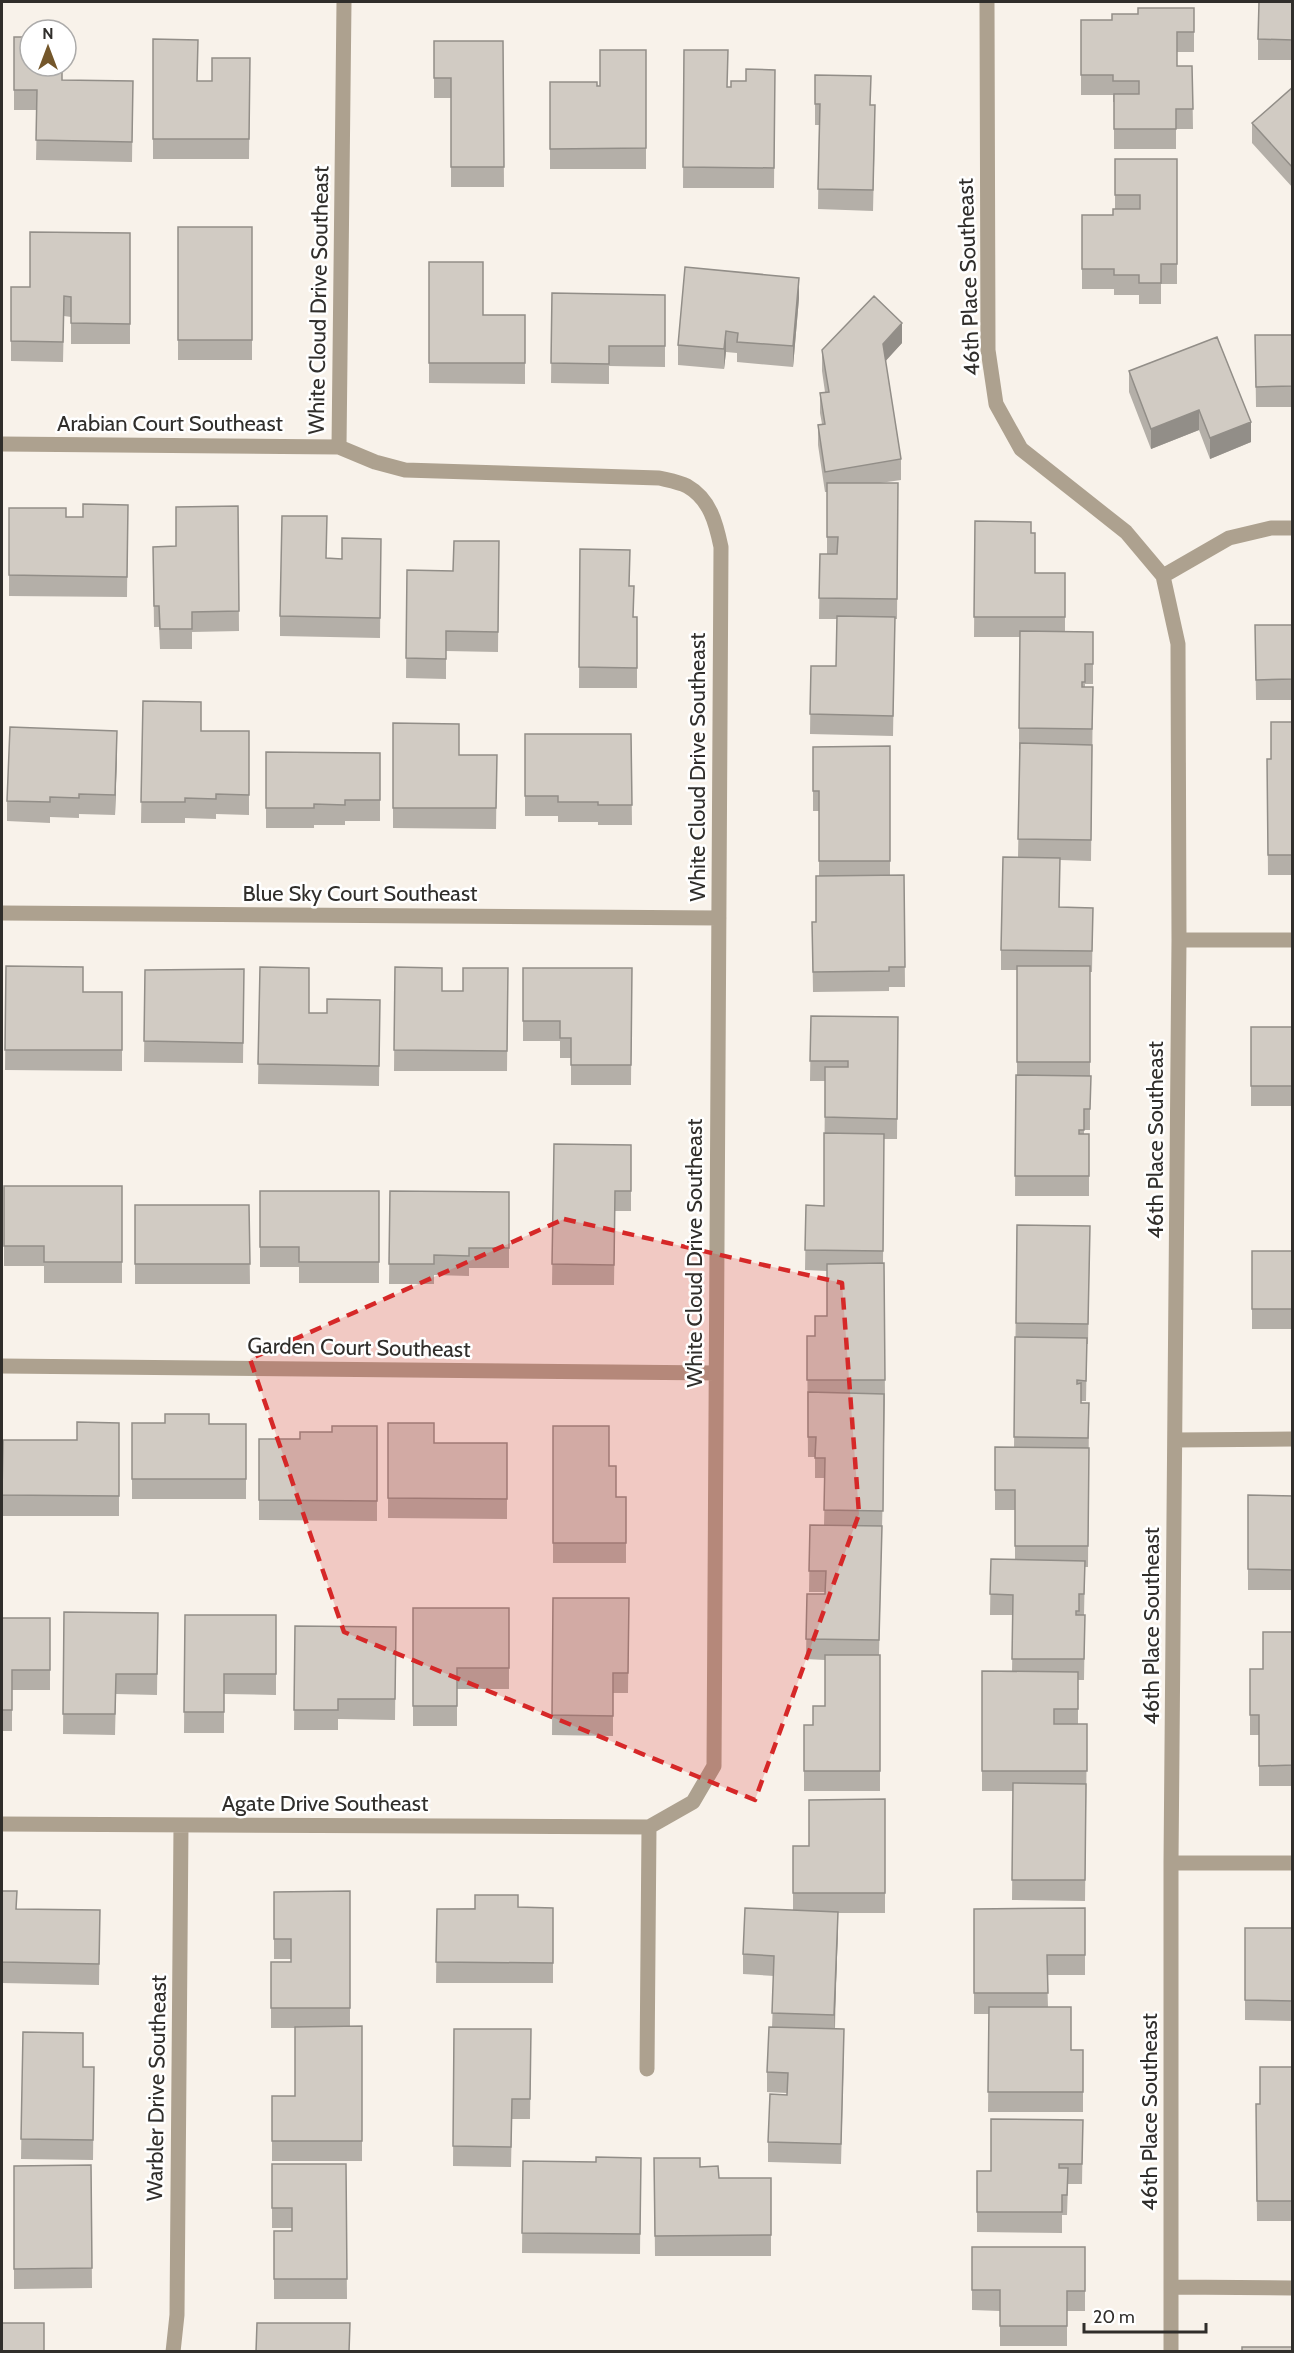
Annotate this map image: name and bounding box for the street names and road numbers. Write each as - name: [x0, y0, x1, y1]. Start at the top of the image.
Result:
- street label: White Cloud Drive Southeast: [303, 165, 334, 435]
- street label: 46th Place Southeast: [952, 177, 985, 376]
- street label: Arabian Court Southeast: [57, 410, 284, 437]
- street label: White Cloud Drive Southeast: [684, 632, 711, 901]
- street label: Blue Sky Court Southeast: [243, 880, 478, 907]
- street label: 46th Place Southeast: [1142, 1040, 1169, 1239]
- street label: White Cloud Drive Southeast: [681, 1118, 708, 1387]
- street label: Garden Court Southeast: [247, 1332, 471, 1363]
- street label: 46th Place Southeast: [1138, 1526, 1165, 1725]
- street label: Agate Drive Southeast: [222, 1790, 429, 1817]
- street label: Warbler Drive Southeast: [141, 1974, 172, 2201]
- street label: 46th Place Southeast: [1136, 2012, 1163, 2211]

